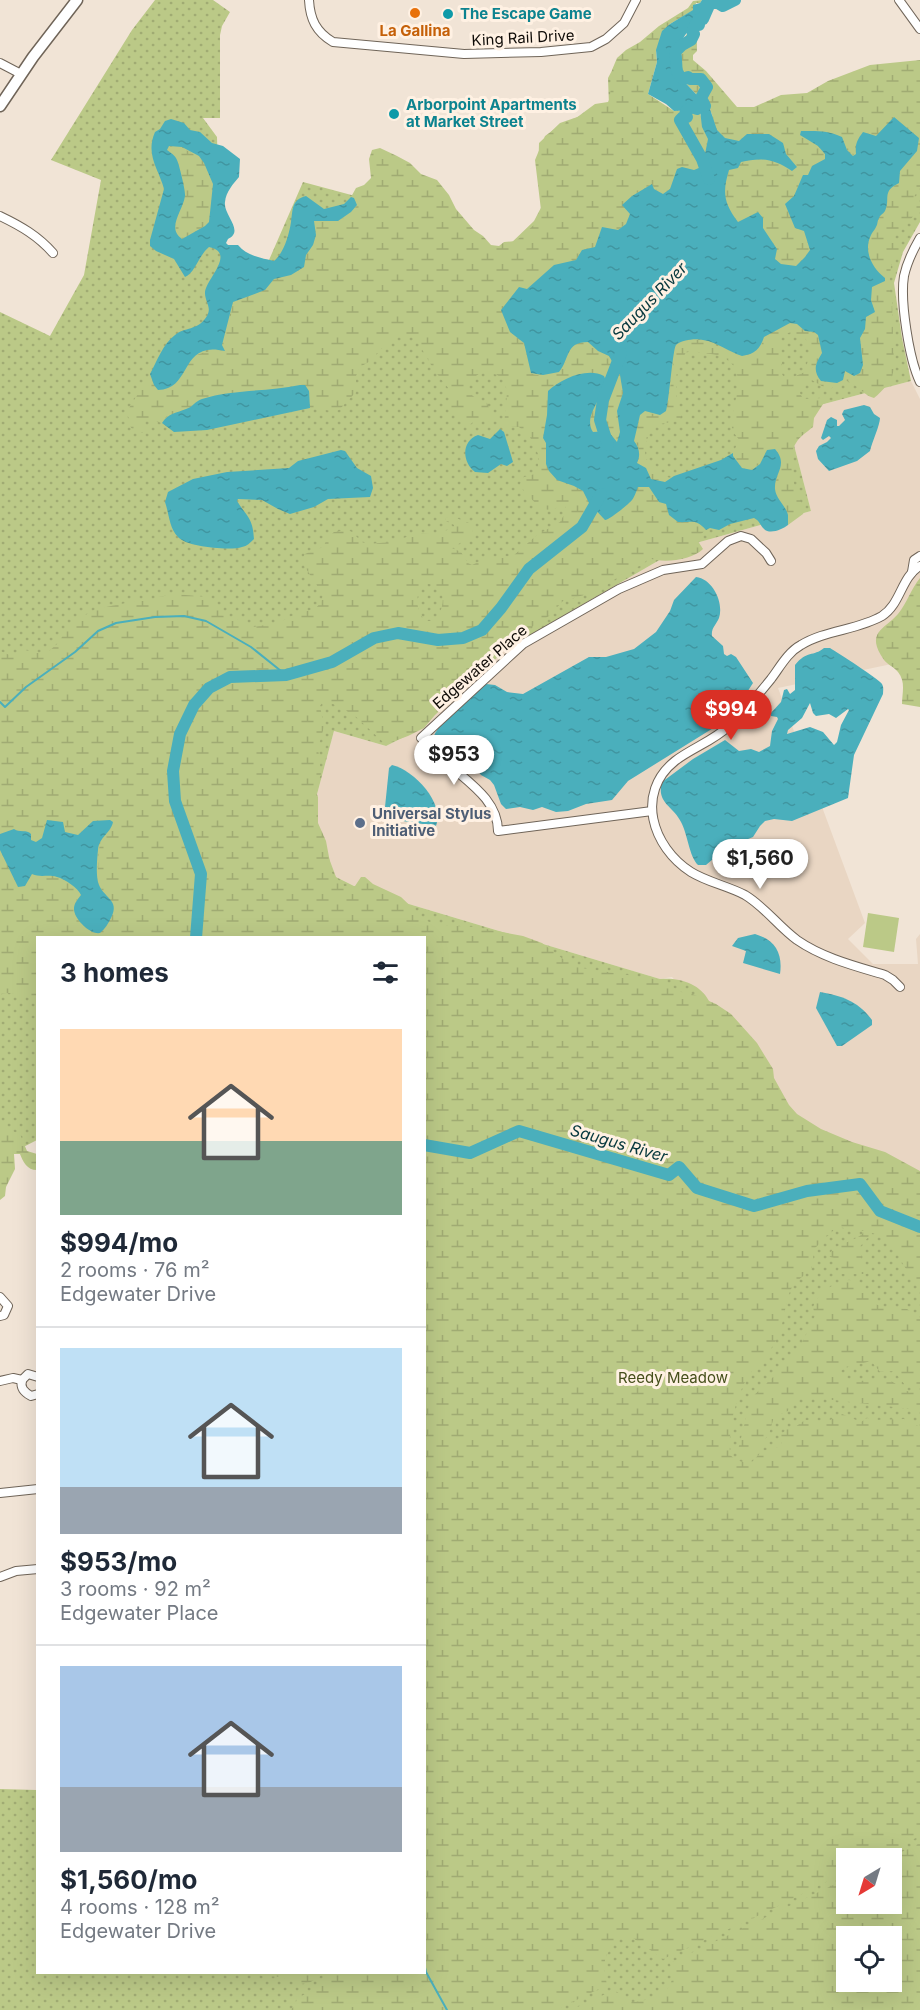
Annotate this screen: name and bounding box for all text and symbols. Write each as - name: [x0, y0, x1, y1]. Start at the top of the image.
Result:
- place label: The Escape Game: [460, 4, 592, 23]
- marker: La Gallina: [408, 6, 422, 20]
- marker: The Escape Game: [441, 7, 455, 21]
- place label: La Gallina: [380, 21, 450, 40]
- street label: King Rail Drive: [471, 25, 575, 50]
- place label: Arborpoint Apartments at Market Street: [406, 95, 577, 131]
- marker: Arborpoint Apartments at Market Street: [387, 107, 401, 121]
- water label: Saugus River: [607, 257, 692, 344]
- street label: Edgewater Place: [429, 620, 531, 713]
- pin: $994: [695, 690, 767, 741]
- text: $994: [705, 697, 757, 721]
- pin: $953: [418, 735, 490, 786]
- text: $953: [428, 742, 480, 766]
- place label: Universal Stylus Initiative: [372, 804, 491, 840]
- marker: Universal Stylus Initiative: [353, 816, 367, 830]
- pin: $1,560: [711, 839, 809, 890]
- text: $1,560: [726, 846, 794, 870]
- icon: filters: [369, 956, 402, 989]
- text: 3 homes: [60, 957, 169, 988]
- icon: home: [177, 1068, 285, 1176]
- water label: Saugus River: [568, 1120, 671, 1167]
- text: $994/mo: [60, 1227, 178, 1258]
- text: 2 rooms · 76 m²: [60, 1258, 209, 1282]
- text: Edgewater Drive: [60, 1282, 216, 1306]
- park label: Reedy Meadow: [618, 1368, 728, 1387]
- icon: home: [177, 1387, 285, 1495]
- text: $953/mo: [60, 1546, 177, 1577]
- text: 3 rooms · 92 m²: [60, 1577, 211, 1601]
- text: Edgewater Place: [60, 1601, 219, 1625]
- icon: home: [177, 1705, 285, 1813]
- north arrow: [836, 1848, 902, 1914]
- map controls: [836, 1848, 902, 1992]
- text: $1,560/mo: [60, 1864, 198, 1895]
- text: 4 rooms · 128 m²: [60, 1895, 220, 1919]
- text: Edgewater Drive: [60, 1919, 216, 1943]
- button: locate: [836, 1926, 902, 1992]

